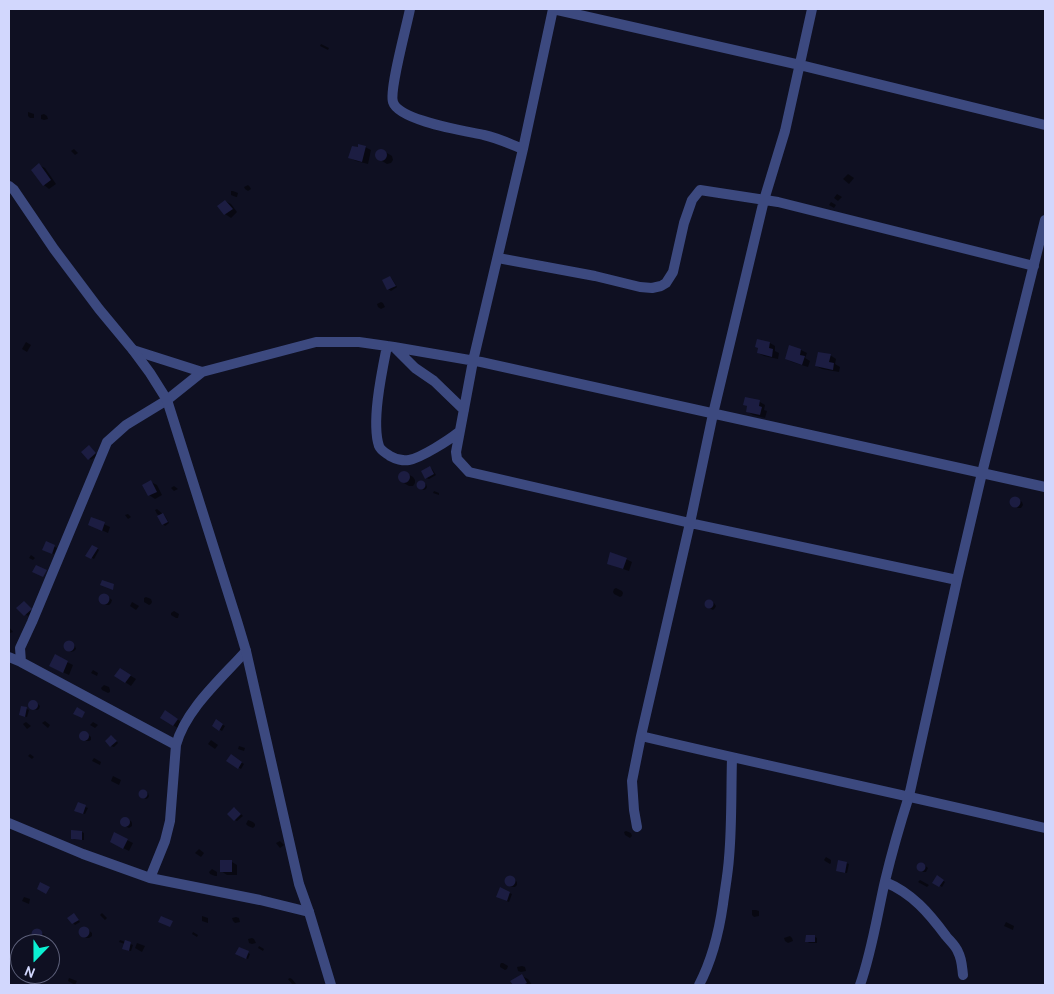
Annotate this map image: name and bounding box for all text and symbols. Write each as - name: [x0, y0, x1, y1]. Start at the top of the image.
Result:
- north arrow: [10, 934, 60, 984]
- text: N: [22, 962, 38, 982]

